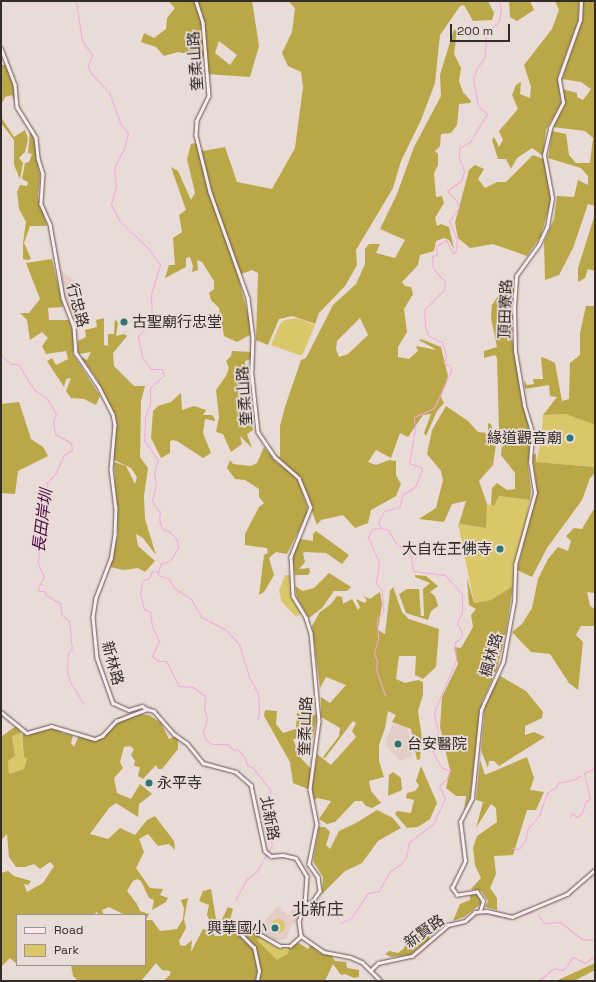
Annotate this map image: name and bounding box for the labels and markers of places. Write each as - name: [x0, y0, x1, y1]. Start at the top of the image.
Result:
- place label: 古聖廟行忠堂: [132, 313, 222, 331]
- marker: 古聖廟行忠堂: [119, 317, 129, 327]
- place label: 緣道觀音廟: [487, 429, 562, 447]
- marker: 緣道觀音廟: [565, 433, 575, 443]
- place label: 大自在王佛寺: [402, 540, 492, 558]
- marker: 大自在王佛寺: [495, 544, 505, 554]
- place label: 台安醫院: [407, 735, 467, 753]
- marker: 台安醫院: [392, 738, 404, 750]
- place label: 永平寺: [157, 774, 202, 792]
- marker: 永平寺: [144, 778, 154, 788]
- place label: 興華國小: [207, 919, 267, 937]
- marker: 興華國小: [270, 923, 280, 933]

